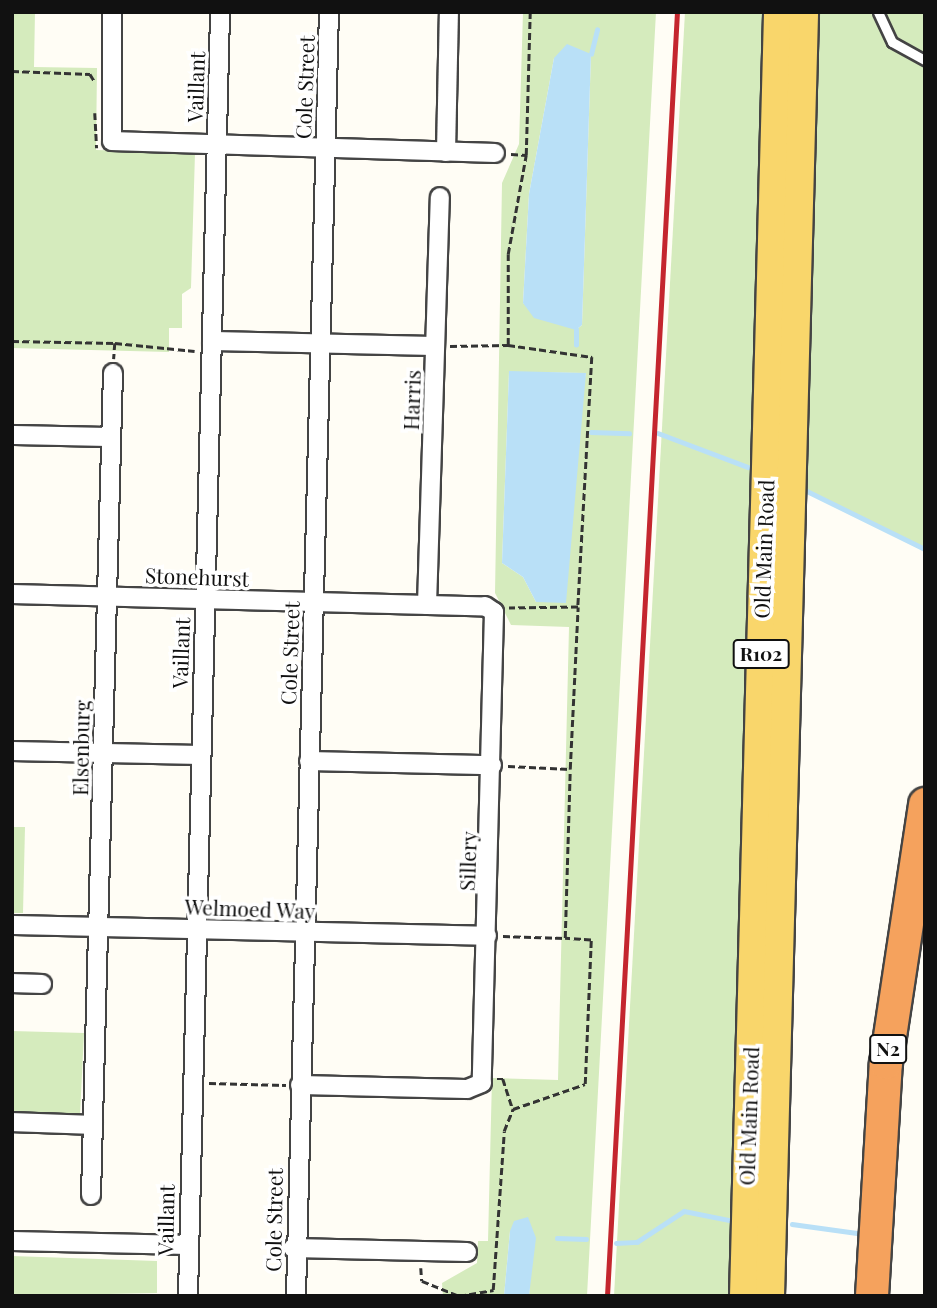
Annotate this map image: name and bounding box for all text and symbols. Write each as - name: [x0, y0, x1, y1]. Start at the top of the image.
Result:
- street label: Cole Street: [290, 35, 318, 139]
- street label: Vaillant: [181, 51, 209, 123]
- street label: Harris: [397, 369, 425, 431]
- street label: Old Main Road: [748, 479, 778, 619]
- street label: Stonehurst: [145, 562, 249, 590]
- street label: Cole Street: [275, 601, 303, 705]
- street label: Vaillant: [166, 617, 194, 689]
- road number: R102: [731, 638, 791, 670]
- street label: Elsenburg: [67, 700, 93, 796]
- street label: Sillery: [453, 831, 481, 891]
- street label: Welmoed Way: [184, 893, 316, 923]
- road number: N2: [869, 1034, 907, 1064]
- street label: Old Main Road: [733, 1046, 763, 1186]
- street label: Cole Street: [259, 1168, 287, 1272]
- street label: Vaillant: [152, 1184, 178, 1256]

